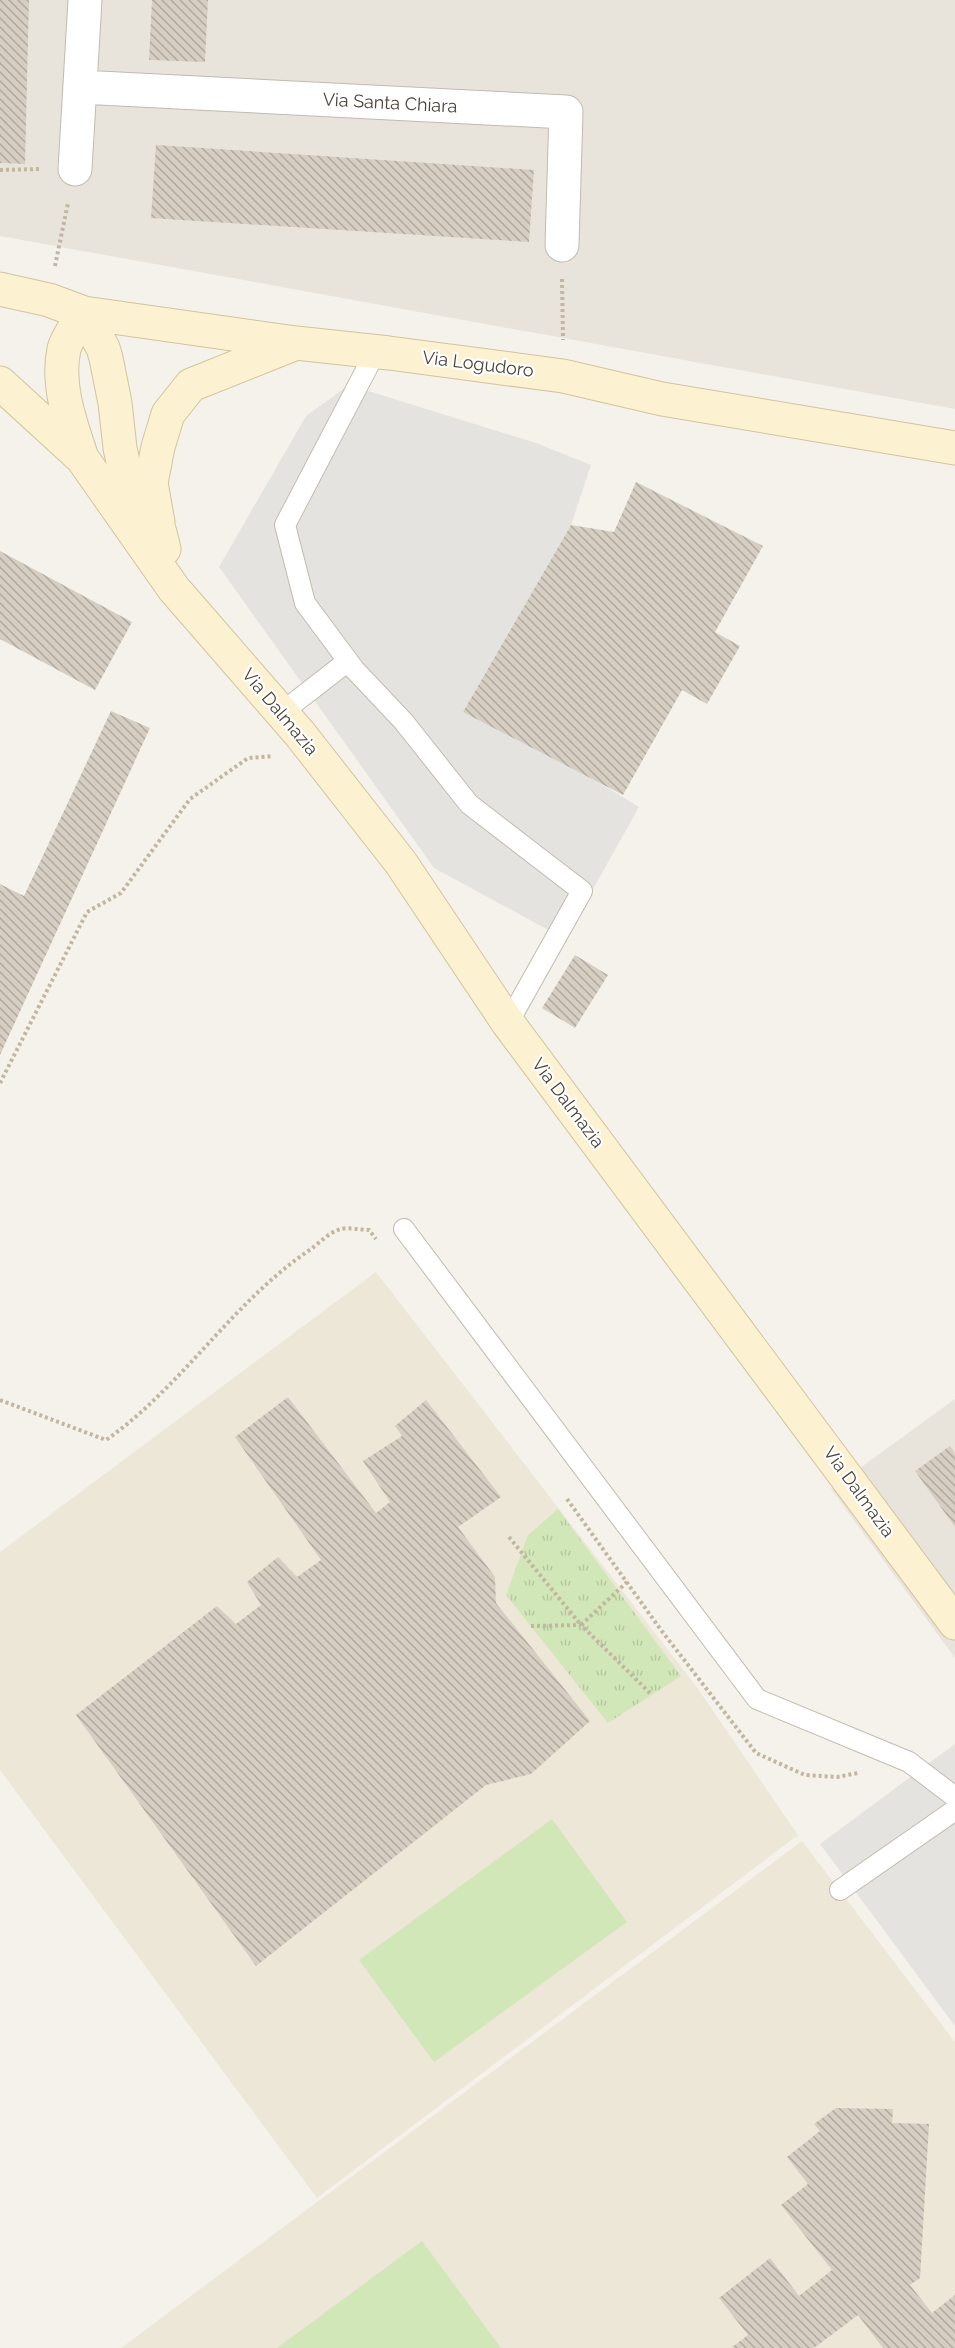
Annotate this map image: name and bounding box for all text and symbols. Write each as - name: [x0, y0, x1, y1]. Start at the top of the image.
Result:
- street label: Via Santa Chiara: [322, 88, 458, 117]
- street label: Via Logudoro: [421, 346, 535, 381]
- street label: Via Dalmazia: [238, 664, 323, 759]
- street label: Via Dalmazia: [528, 1054, 609, 1152]
- street label: Via Dalmazia: [819, 1442, 899, 1541]

